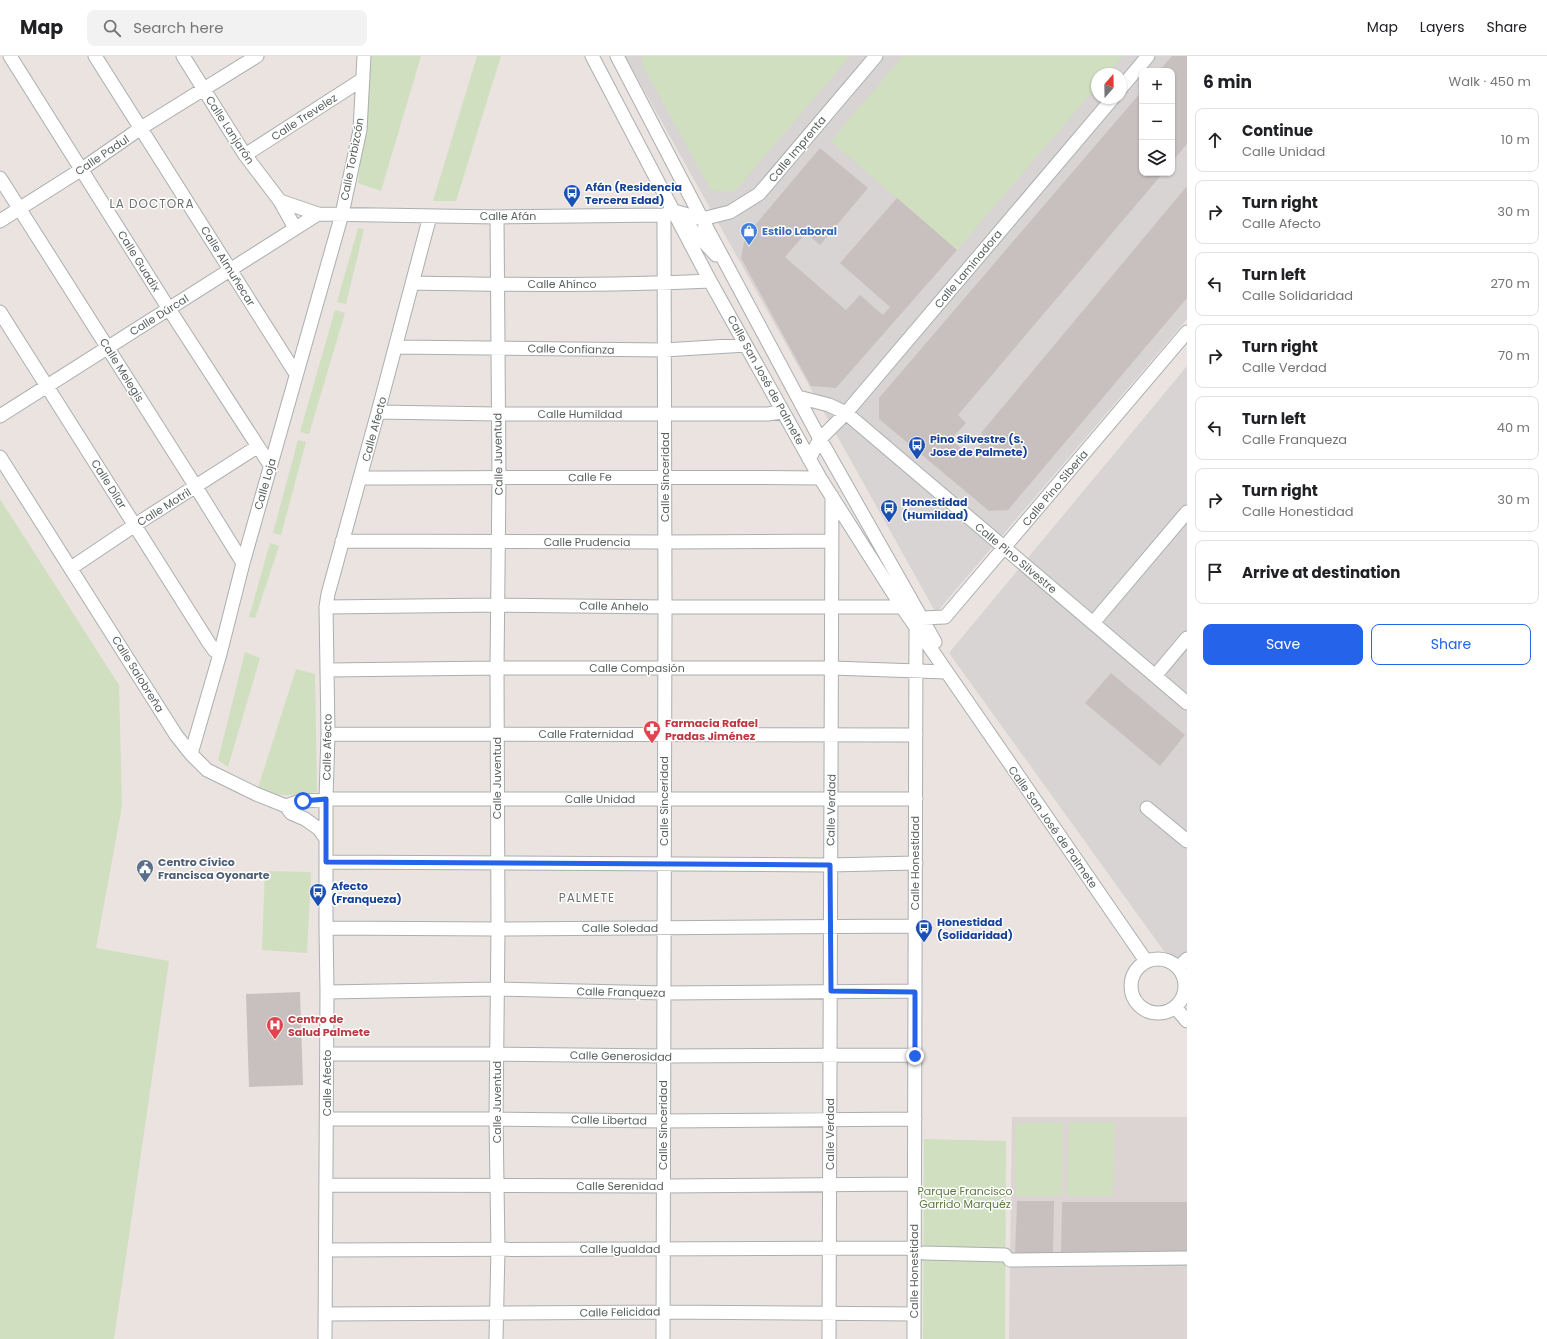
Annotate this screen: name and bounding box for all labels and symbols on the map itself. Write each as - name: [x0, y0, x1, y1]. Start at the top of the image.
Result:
- north arrow: [1091, 68, 1127, 104]
- street label: Calle Trevelez: [268, 90, 340, 144]
- street label: Calle Lanjarón: [202, 93, 258, 167]
- street label: Calle Imprenta: [765, 112, 829, 186]
- street label: Calle Torbizcón: [336, 116, 368, 202]
- street label: Calle Padul: [72, 131, 132, 179]
- place label: Afán (Residencia Tercera Edad): [585, 179, 682, 208]
- bus stop icon: Afán (Residencia Tercera Edad): [562, 183, 582, 208]
- district label: LA DOCTORA: [110, 195, 194, 212]
- street label: Calle Afán: [480, 208, 536, 224]
- shop icon: Estilo Laboral: [739, 221, 759, 246]
- street label: Calle Almuñecar: [197, 223, 259, 309]
- place label: Estilo Laboral: [762, 223, 837, 239]
- street label: Calle Laminadora: [930, 226, 1006, 312]
- street label: Calle Guadix: [114, 227, 165, 295]
- street label: Calle Ahínco: [527, 276, 597, 292]
- street label: Calle Dúrcal: [126, 291, 192, 339]
- street label: Calle San José de Palmete: [724, 312, 808, 448]
- street label: Calle Melegis: [96, 335, 148, 405]
- street label: Calle Confianza: [527, 340, 615, 358]
- street label: Calle Afecto: [358, 395, 390, 463]
- street label: Calle Humildad: [538, 406, 622, 422]
- street label: Calle Juventud: [489, 413, 507, 495]
- place label: Pino Silvestre (S. Jose de Palmete): [930, 431, 1028, 460]
- street label: Calle Sinceridad: [657, 432, 673, 522]
- bus stop icon: Pino Silvestre (S. Jose de Palmete): [907, 435, 927, 460]
- street label: Calle Pino Siberia: [1018, 447, 1092, 529]
- street label: Calle Dílar: [87, 456, 131, 512]
- street label: Calle Loja: [250, 456, 280, 512]
- street label: Calle Fe: [568, 469, 612, 485]
- street label: Calle Motril: [134, 484, 194, 530]
- place label: Honestidad (Humildad): [902, 494, 969, 523]
- bus stop icon: Honestidad (Humildad): [879, 498, 899, 523]
- street label: Calle Pino Silvestre: [972, 519, 1061, 597]
- street label: Calle Prudencia: [544, 534, 630, 550]
- street label: Calle Anhelo: [579, 597, 649, 615]
- street label: Calle Salobreña: [108, 633, 168, 715]
- street label: Calle Compasión: [589, 660, 685, 676]
- street label: Calle Afecto: [318, 714, 336, 780]
- place label: Farmacia Rafael Pradas Jiménez: [665, 715, 758, 744]
- pharmacy icon: Farmacia Rafael Pradas Jiménez: [642, 719, 662, 744]
- street label: Calle Fraternidad: [538, 726, 634, 742]
- street label: Calle Juventud: [489, 737, 505, 819]
- street label: Calle Sinceridad: [656, 756, 672, 846]
- street label: Calle San José de Palmete: [1005, 763, 1102, 892]
- street label: Calle Verdad: [822, 774, 840, 846]
- street label: Calle Unidad: [565, 791, 635, 807]
- route start: [294, 792, 312, 810]
- street label: Calle Honestidad: [907, 816, 923, 910]
- place label: Centro Cívico Francisca Oyonarte: [158, 854, 270, 883]
- public building icon: Centro Cívico Francisca Oyonarte: [135, 858, 155, 883]
- place label: Afecto (Franqueza): [331, 878, 402, 907]
- bus stop icon: Afecto (Franqueza): [308, 882, 328, 907]
- district label: PALMETE: [559, 889, 615, 906]
- place label: Honestidad (Solidaridad): [937, 914, 1013, 943]
- bus stop icon: Honestidad (Solidaridad): [914, 918, 934, 943]
- street label: Calle Soledad: [582, 920, 658, 936]
- street label: Calle Franqueza: [576, 983, 666, 1001]
- place label: Centro de Salud Palmete: [288, 1011, 370, 1040]
- hospital icon: Centro de Salud Palmete: [265, 1015, 285, 1040]
- street label: Calle Generosidad: [570, 1047, 672, 1065]
- route end: [906, 1047, 924, 1065]
- street label: Calle Afecto: [319, 1050, 335, 1116]
- street label: Calle Juventud: [489, 1061, 505, 1143]
- street label: Calle Sinceridad: [655, 1080, 671, 1170]
- street label: Calle Verdad: [822, 1098, 838, 1170]
- street label: Calle Libertad: [571, 1111, 647, 1129]
- street label: Calle Serenidad: [576, 1178, 664, 1194]
- park label: Parque Francisco Garrido Marquéz: [917, 1183, 1013, 1212]
- street label: Calle Honestidad: [906, 1224, 922, 1318]
- street label: Calle Igualdad: [580, 1241, 660, 1257]
- street label: Calle Felicidad: [580, 1303, 660, 1321]

